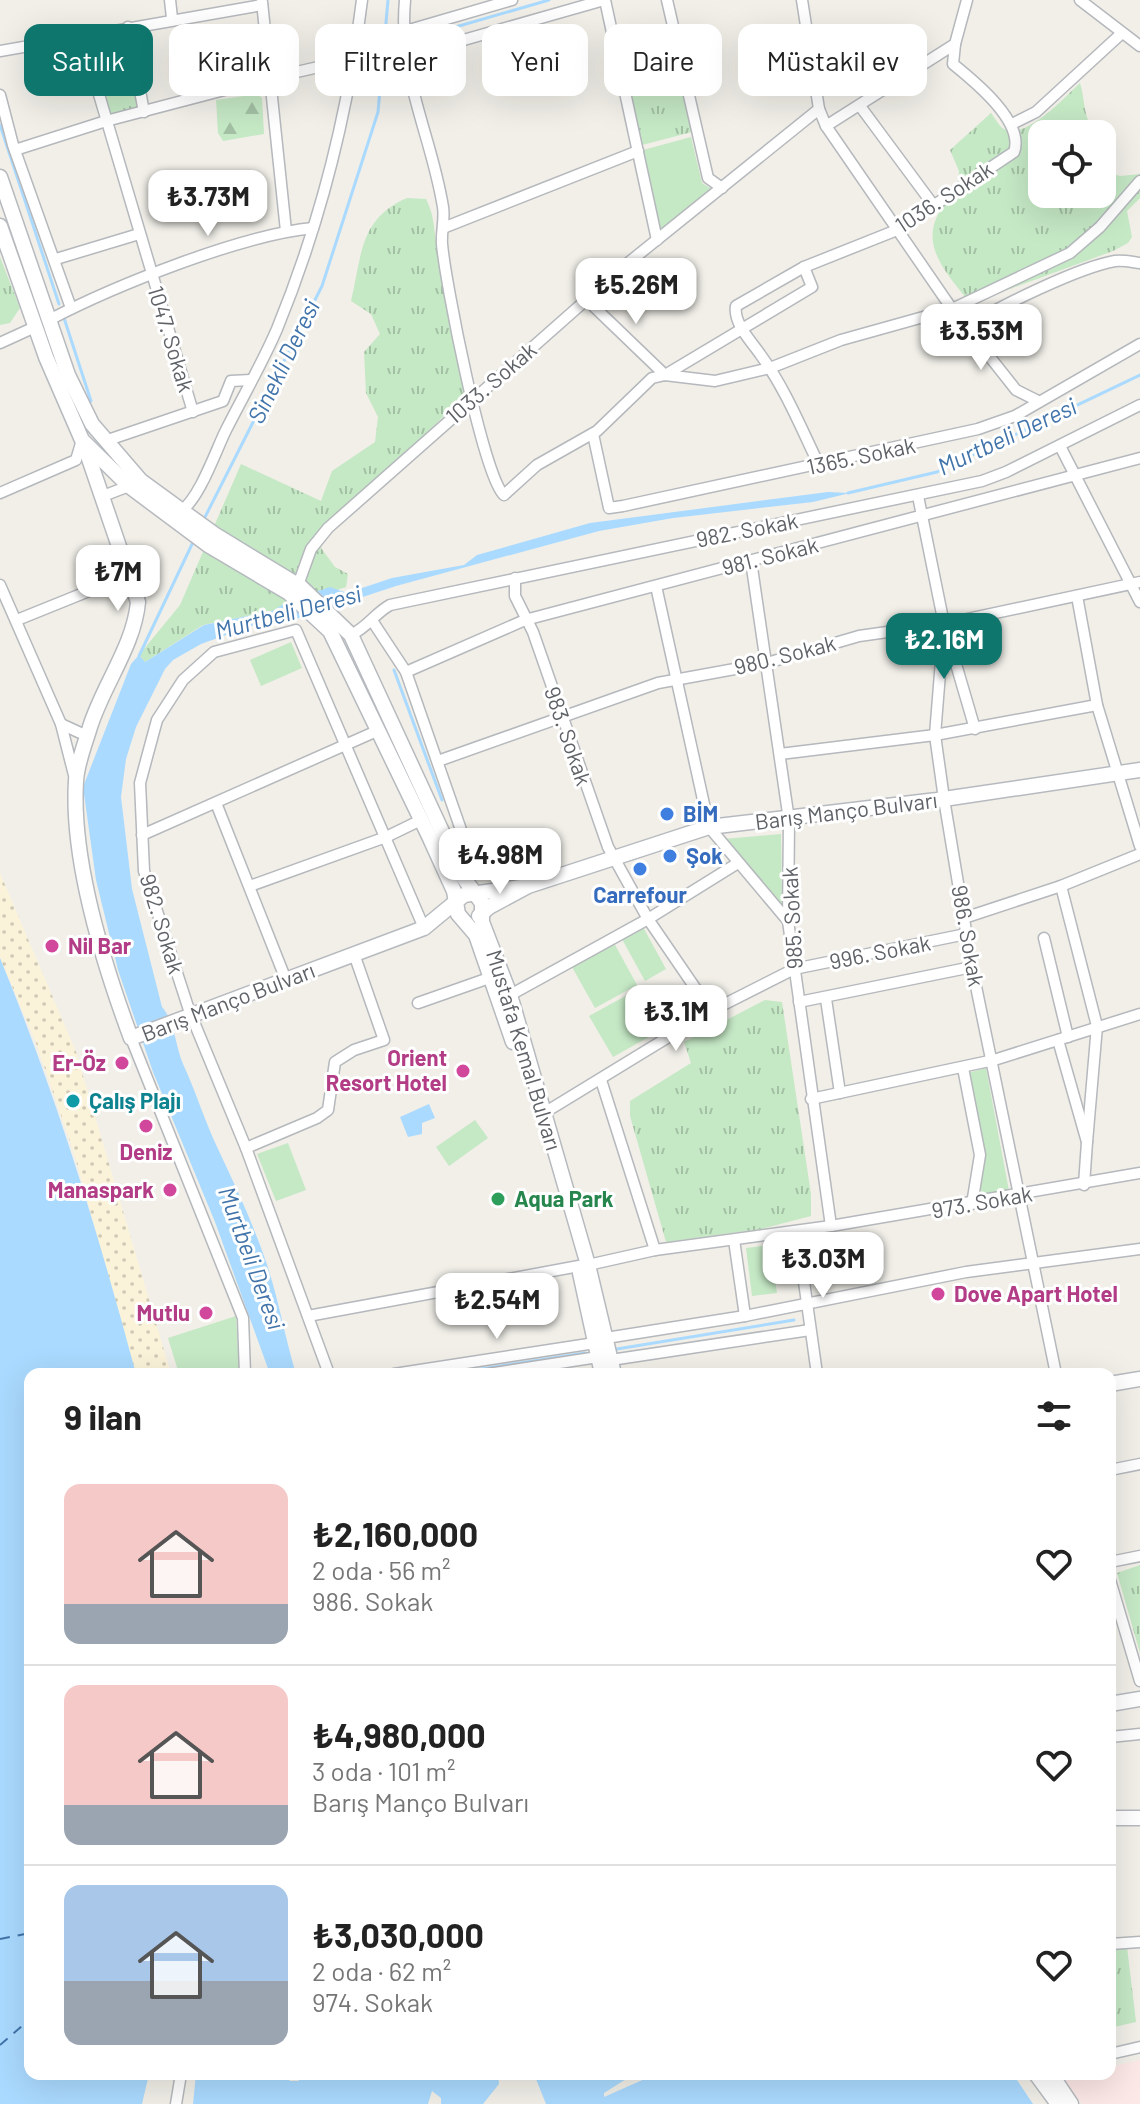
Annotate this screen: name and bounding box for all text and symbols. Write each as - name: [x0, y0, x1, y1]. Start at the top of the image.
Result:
- chip: Satılık: [24, 24, 153, 96]
- chip: Kiralık: [169, 24, 299, 96]
- chip: Filtreler: [315, 24, 466, 96]
- chip: Yeni: [482, 24, 588, 96]
- chip: Daire: [604, 24, 722, 96]
- chip: Müstakil ev: [738, 24, 927, 96]
- map controls: [1028, 120, 1116, 208]
- button: locate: [1028, 120, 1116, 208]
- street label: 1036. Sokak: [890, 155, 997, 237]
- pin: ₺3.73M: [143, 170, 273, 238]
- text: ₺3.73M: [166, 180, 250, 211]
- pin: ₺5.26M: [571, 258, 701, 326]
- text: ₺5.26M: [594, 268, 679, 299]
- street label: 1047. Sokak: [144, 283, 200, 395]
- water label: Sinekli Deresi: [240, 294, 325, 428]
- pin: ₺3.53M: [916, 304, 1046, 372]
- text: ₺3.53M: [939, 314, 1023, 345]
- street label: 1033. Sokak: [440, 336, 541, 429]
- water label: Murtbeli Deresi: [932, 390, 1081, 480]
- street label: 1365. Sokak: [804, 431, 917, 479]
- street label: 982. Sokak: [694, 506, 800, 552]
- street label: 981. Sokak: [719, 531, 821, 580]
- pin: ₺7M: [79, 545, 157, 613]
- text: ₺7M: [94, 555, 142, 586]
- water label: Murtbeli Deresi: [212, 578, 365, 645]
- pin: ₺2.16M: [879, 613, 1009, 681]
- text: ₺2.16M: [904, 623, 984, 654]
- street label: 980. Sokak: [731, 629, 838, 679]
- street label: 983. Sokak: [540, 683, 598, 788]
- street label: Barış Manço Bulvarı: [753, 786, 939, 834]
- place label: BİM: [683, 800, 718, 826]
- marker: BİM: [658, 805, 676, 823]
- pin: ₺4.98M: [435, 828, 565, 896]
- text: ₺4.98M: [457, 838, 543, 869]
- place label: Şok: [686, 842, 723, 868]
- marker: Şok: [661, 847, 679, 865]
- marker: Carrefour: [631, 860, 649, 878]
- street label: 985. Sokak: [775, 866, 807, 970]
- street label: 982. Sokak: [135, 871, 190, 977]
- place label: Carrefour: [593, 881, 687, 907]
- street label: 986. Sokak: [947, 883, 991, 989]
- street label: 996. Sokak: [827, 928, 933, 974]
- place label: Nil Bar: [68, 932, 132, 958]
- marker: Nil Bar: [43, 937, 61, 955]
- street label: Mustafa Kemal Bulvarı: [482, 946, 568, 1153]
- street label: Barış Manço Bulvarı: [137, 956, 318, 1046]
- pin: ₺3.1M: [620, 985, 732, 1053]
- text: ₺3.1M: [643, 995, 709, 1026]
- place label: Orient Resort Hotel: [326, 1044, 447, 1095]
- place label: Er-Öz: [52, 1049, 106, 1075]
- marker: Er-Öz: [113, 1054, 131, 1072]
- marker: Orient Resort Hotel: [454, 1062, 472, 1080]
- place label: Çalış Plajı: [89, 1087, 181, 1113]
- marker: Çalış Plajı: [64, 1092, 82, 1110]
- marker: Deniz: [137, 1117, 155, 1135]
- place label: Deniz: [120, 1138, 172, 1164]
- place label: Manaspark: [48, 1176, 154, 1202]
- street label: 973. Sokak: [930, 1179, 1034, 1223]
- marker: Manaspark: [161, 1181, 179, 1199]
- water label: Murtbeli Deresi: [213, 1182, 292, 1334]
- place label: Aqua Park: [514, 1185, 614, 1211]
- marker: Aqua Park: [489, 1190, 507, 1208]
- pin: ₺3.03M: [758, 1232, 888, 1300]
- text: ₺3.03M: [781, 1242, 865, 1273]
- pin: ₺2.54M: [432, 1273, 562, 1341]
- place label: Dove Apart Hotel: [954, 1280, 1118, 1306]
- text: ₺2.54M: [454, 1283, 540, 1314]
- marker: Dove Apart Hotel: [929, 1285, 947, 1303]
- place label: Mutlu: [137, 1299, 190, 1325]
- marker: Mutlu: [197, 1304, 215, 1322]
- icon: filters: [1032, 1394, 1076, 1438]
- text: 9 ilan: [64, 1396, 142, 1437]
- text: ₺2,160,000: [312, 1513, 478, 1554]
- icon: home: [128, 1516, 224, 1612]
- icon: heart: [1032, 1542, 1076, 1586]
- text: 2 oda · 56 m²: [312, 1554, 451, 1585]
- text: 986. Sokak: [312, 1585, 433, 1616]
- text: ₺4,980,000: [312, 1714, 486, 1755]
- icon: home: [128, 1717, 224, 1813]
- icon: heart: [1032, 1743, 1076, 1787]
- text: 3 oda · 101 m²: [312, 1755, 455, 1786]
- text: Barış Manço Bulvarı: [312, 1786, 529, 1817]
- text: ₺3,030,000: [312, 1914, 484, 1955]
- icon: home: [128, 1917, 224, 2013]
- icon: heart: [1032, 1943, 1076, 1987]
- text: 2 oda · 62 m²: [312, 1955, 451, 1986]
- text: 974. Sokak: [312, 1986, 433, 2017]

